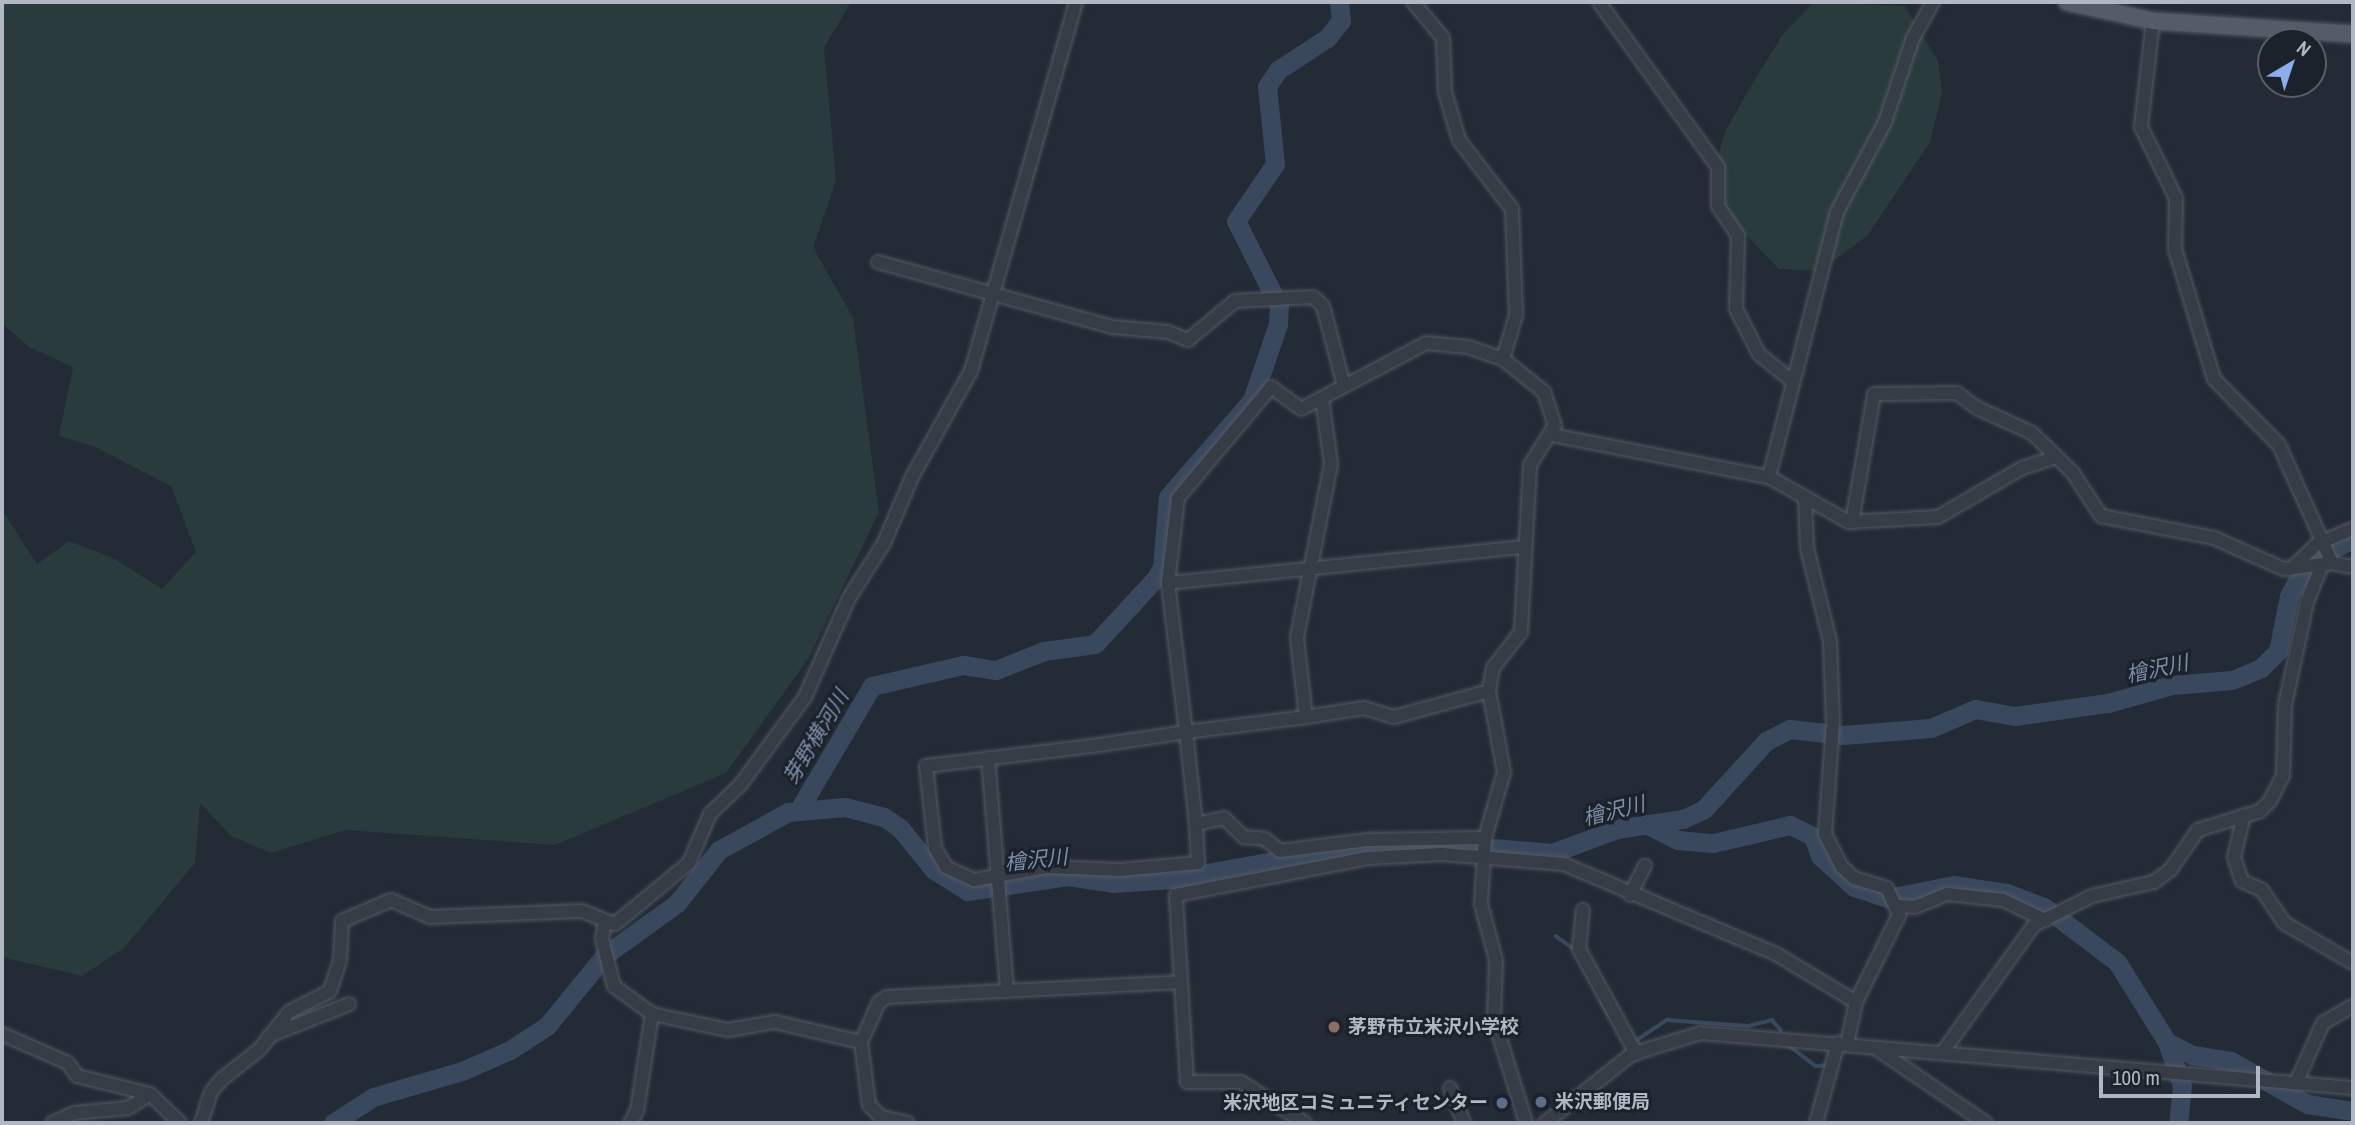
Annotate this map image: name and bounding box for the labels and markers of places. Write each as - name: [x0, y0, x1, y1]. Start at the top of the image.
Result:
- place label: 茅野市立米沢小学校: [1348, 1016, 1519, 1038]
- marker: 茅野市立米沢小学校: [1326, 1019, 1342, 1035]
- place label: 米沢郵便局: [1555, 1091, 1650, 1113]
- place label: 米沢地区コミュニティセンター: [1222, 1092, 1488, 1114]
- marker: 米沢郵便局: [1533, 1094, 1549, 1110]
- marker: 米沢地区コミュニティセンター: [1494, 1095, 1510, 1111]

